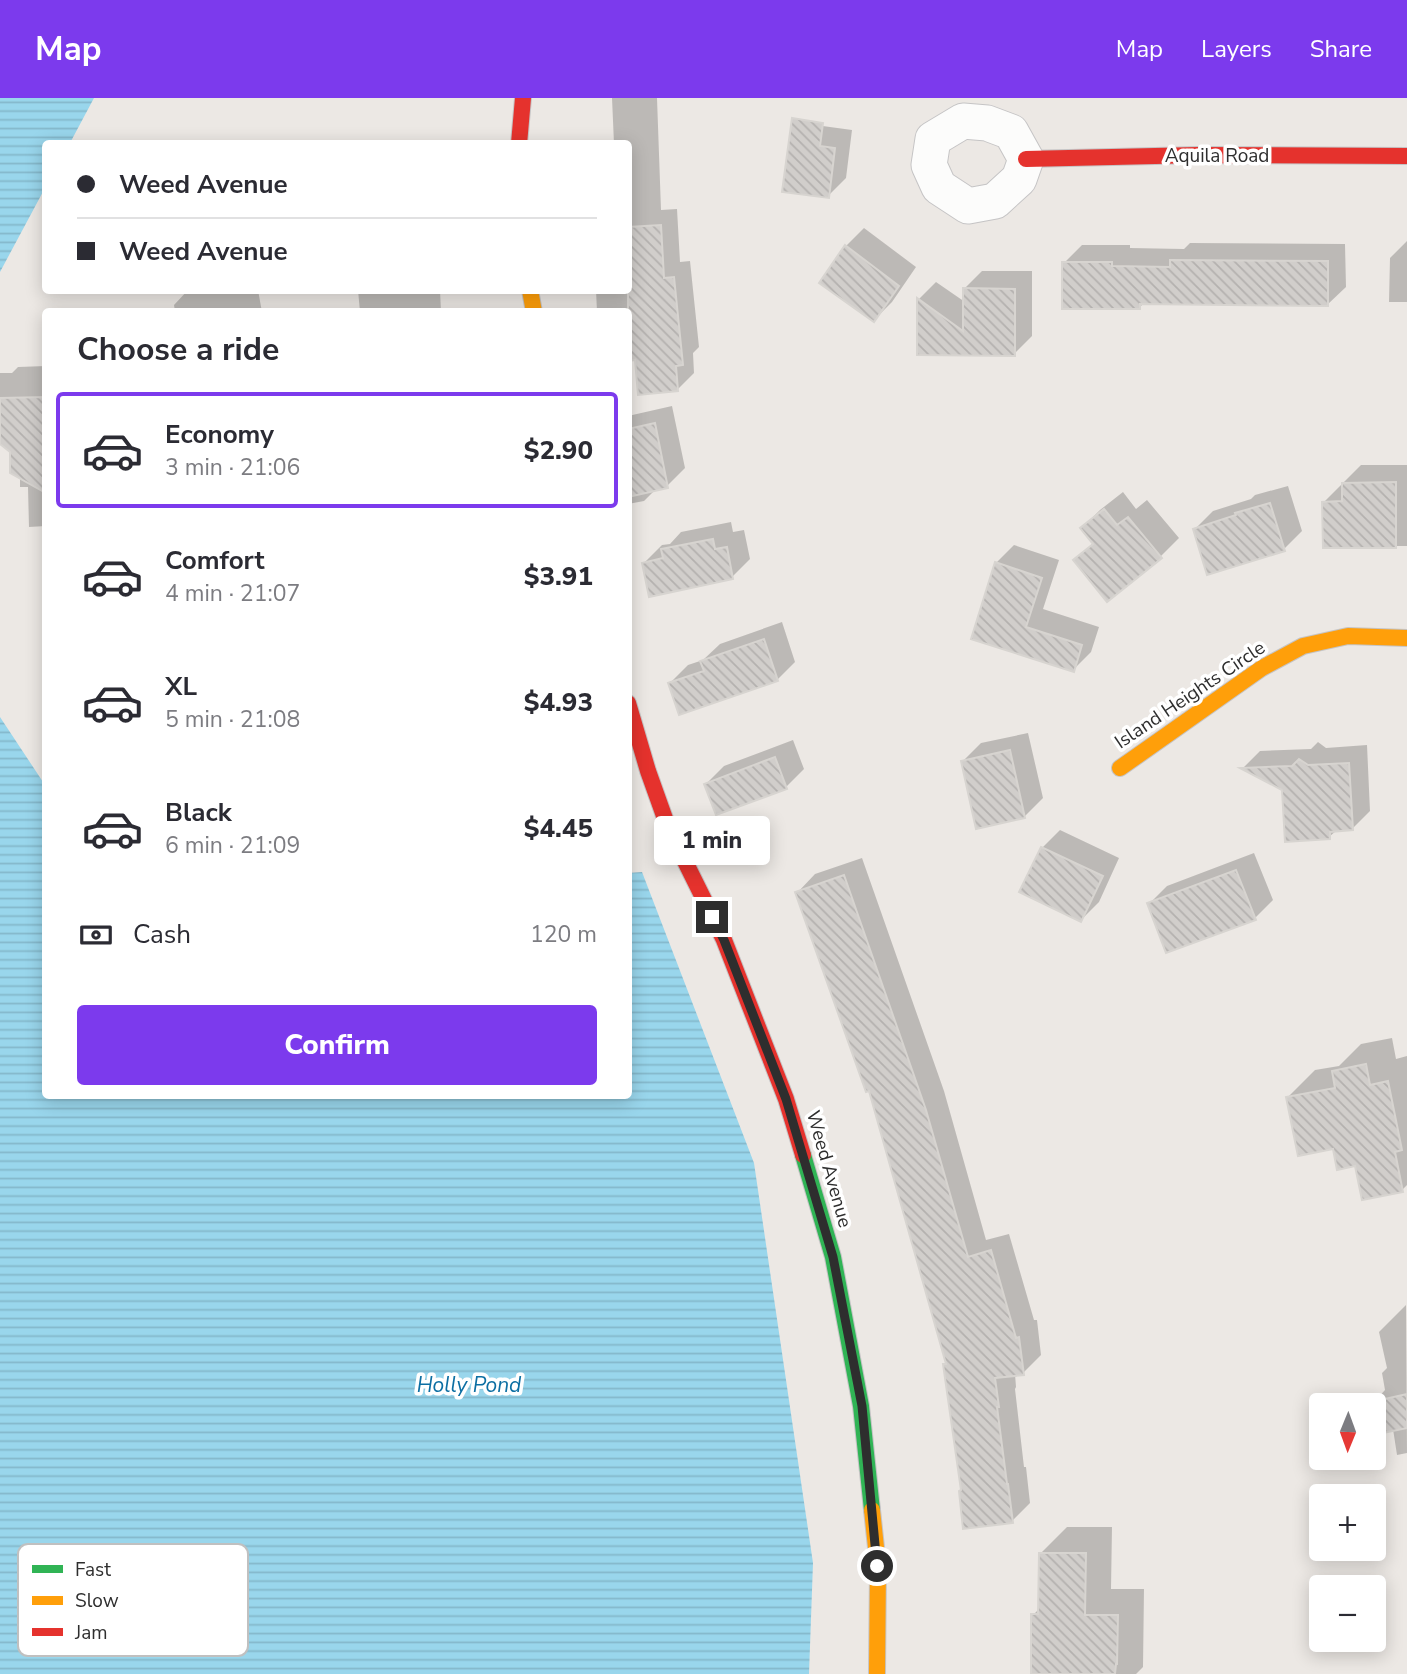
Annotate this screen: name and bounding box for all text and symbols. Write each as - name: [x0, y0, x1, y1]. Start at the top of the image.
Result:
- text: Map: [35, 27, 102, 72]
- text: Map: [1116, 33, 1163, 65]
- text: Layers: [1201, 33, 1272, 65]
- text: Share: [1310, 33, 1372, 65]
- street label: Aquila Road: [1165, 143, 1269, 169]
- text: Weed Avenue: [119, 167, 288, 202]
- text: Weed Avenue: [119, 234, 288, 269]
- text: Choose a ride: [77, 328, 279, 371]
- text: Economy: [165, 417, 274, 452]
- icon: car: [81, 419, 144, 482]
- text: $2.90: [524, 433, 593, 468]
- text: 3 min · 21:06: [165, 452, 300, 483]
- text: Comfort: [165, 543, 265, 578]
- icon: car: [81, 545, 144, 608]
- text: $3.91: [524, 559, 593, 594]
- text: 4 min · 21:07: [165, 578, 300, 609]
- street label: Island Heights Circle: [1110, 635, 1270, 755]
- text: XL: [165, 669, 197, 704]
- icon: car: [81, 671, 144, 734]
- text: $4.93: [524, 685, 593, 720]
- text: 5 min · 21:08: [165, 704, 300, 735]
- text: Black: [165, 795, 232, 830]
- icon: car: [81, 797, 144, 860]
- text: $4.45: [524, 811, 593, 846]
- callout: 1 min: [654, 816, 770, 864]
- text: 1 min: [682, 825, 742, 856]
- text: 6 min · 21:09: [165, 830, 300, 861]
- route end: [696, 901, 728, 933]
- icon: cash: [77, 916, 115, 954]
- text: Cash: [133, 917, 191, 952]
- text: 120 m: [530, 919, 597, 950]
- button: Confirm: [77, 1005, 597, 1085]
- street label: Weed Avenue: [800, 1107, 858, 1231]
- water label: Holly Pond: [417, 1371, 522, 1399]
- north arrow: [1309, 1393, 1386, 1470]
- map controls: [1309, 1393, 1386, 1652]
- button: +: [1309, 1484, 1386, 1561]
- legend: [18, 1544, 248, 1656]
- route start: [861, 1550, 893, 1582]
- text: Fast: [75, 1557, 111, 1583]
- button: −: [1309, 1575, 1386, 1652]
- text: Slow: [75, 1588, 119, 1614]
- text: Jam: [74, 1620, 108, 1646]

